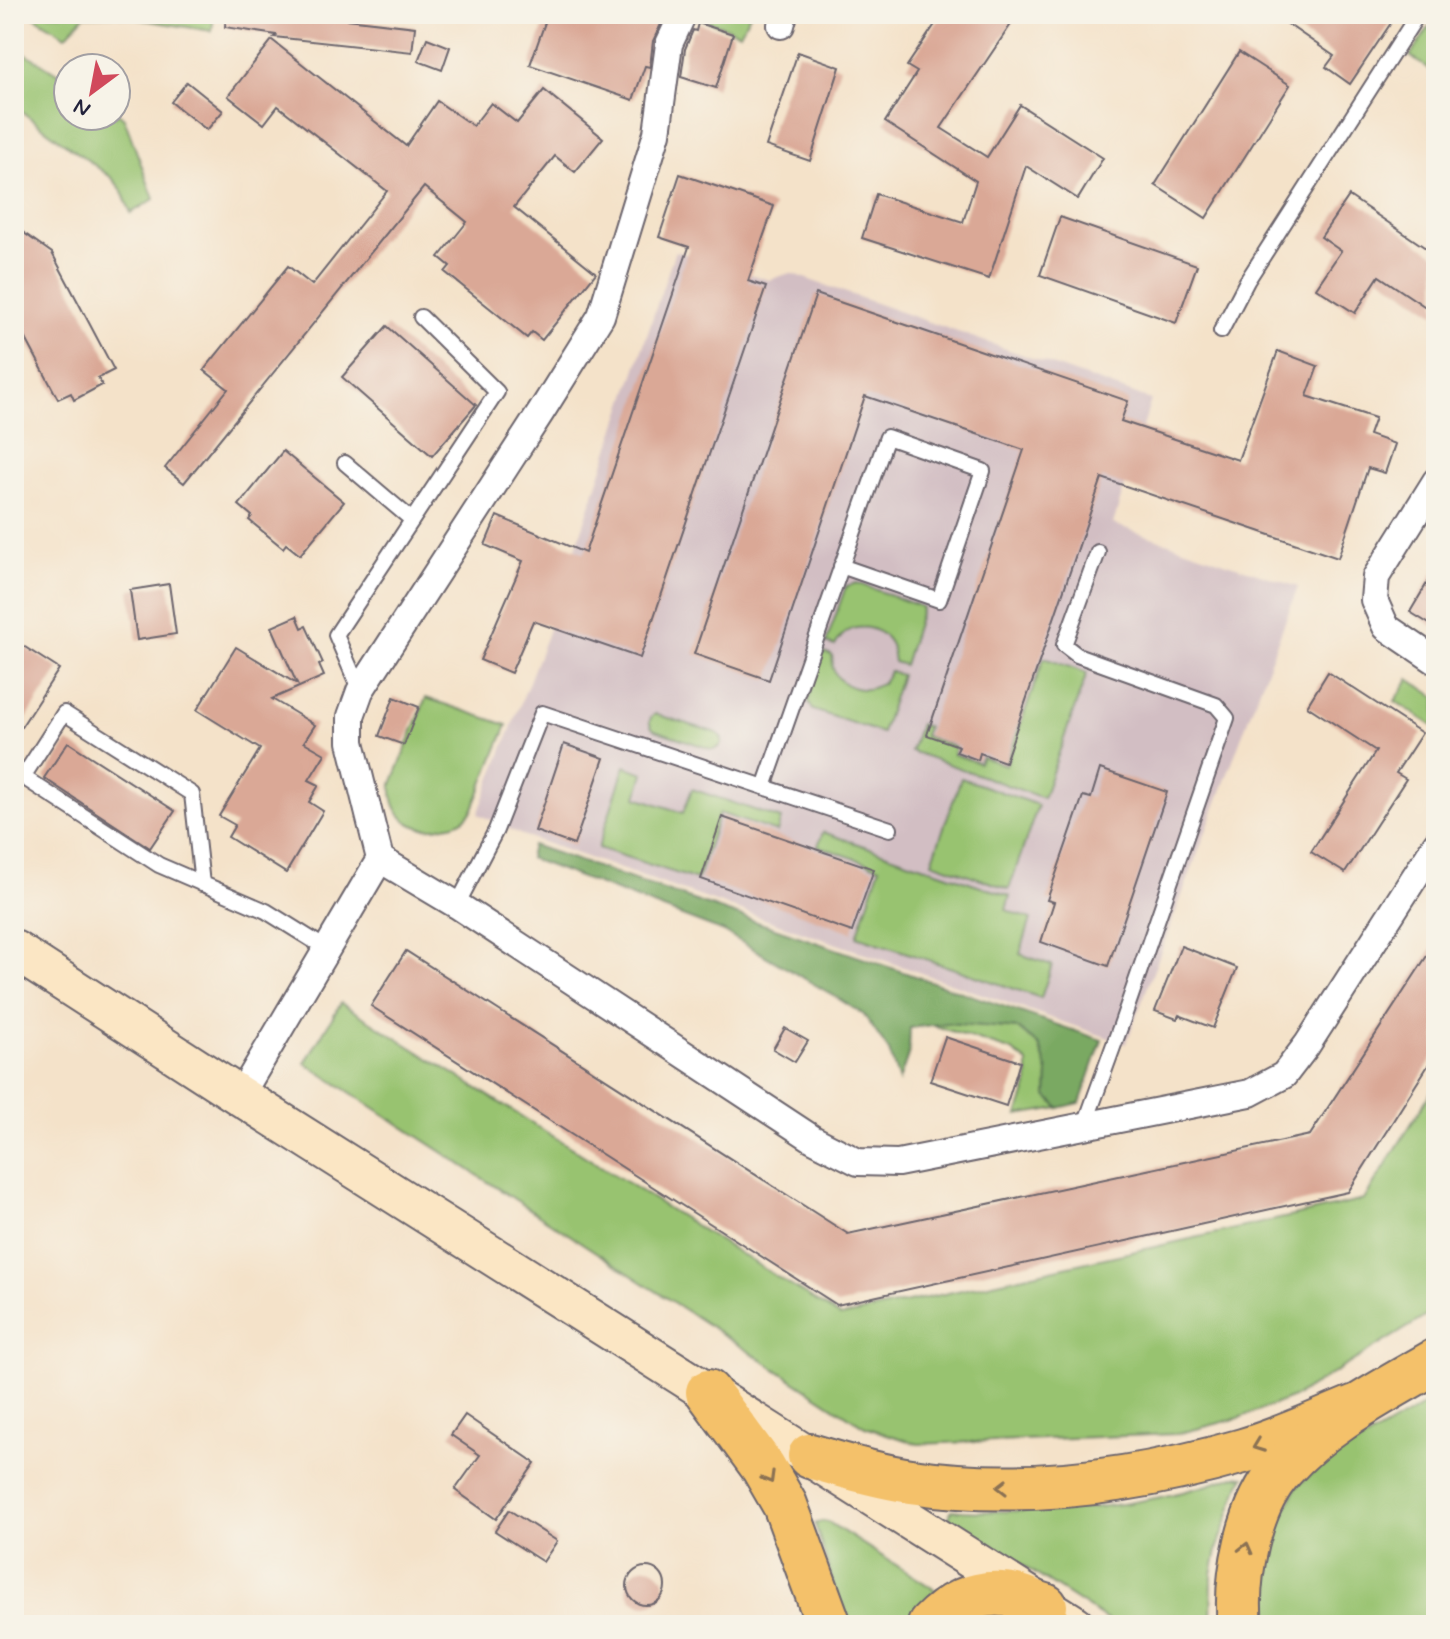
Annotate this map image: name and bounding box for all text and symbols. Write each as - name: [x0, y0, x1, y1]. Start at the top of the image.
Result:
- north arrow: [52, 52, 132, 132]
- text: N: [69, 92, 96, 123]
- one-way arrow: [1251, 1436, 1265, 1453]
- one-way arrow: [759, 1469, 775, 1484]
- one-way arrow: [995, 1478, 1008, 1496]
- one-way arrow: [1237, 1541, 1254, 1555]

